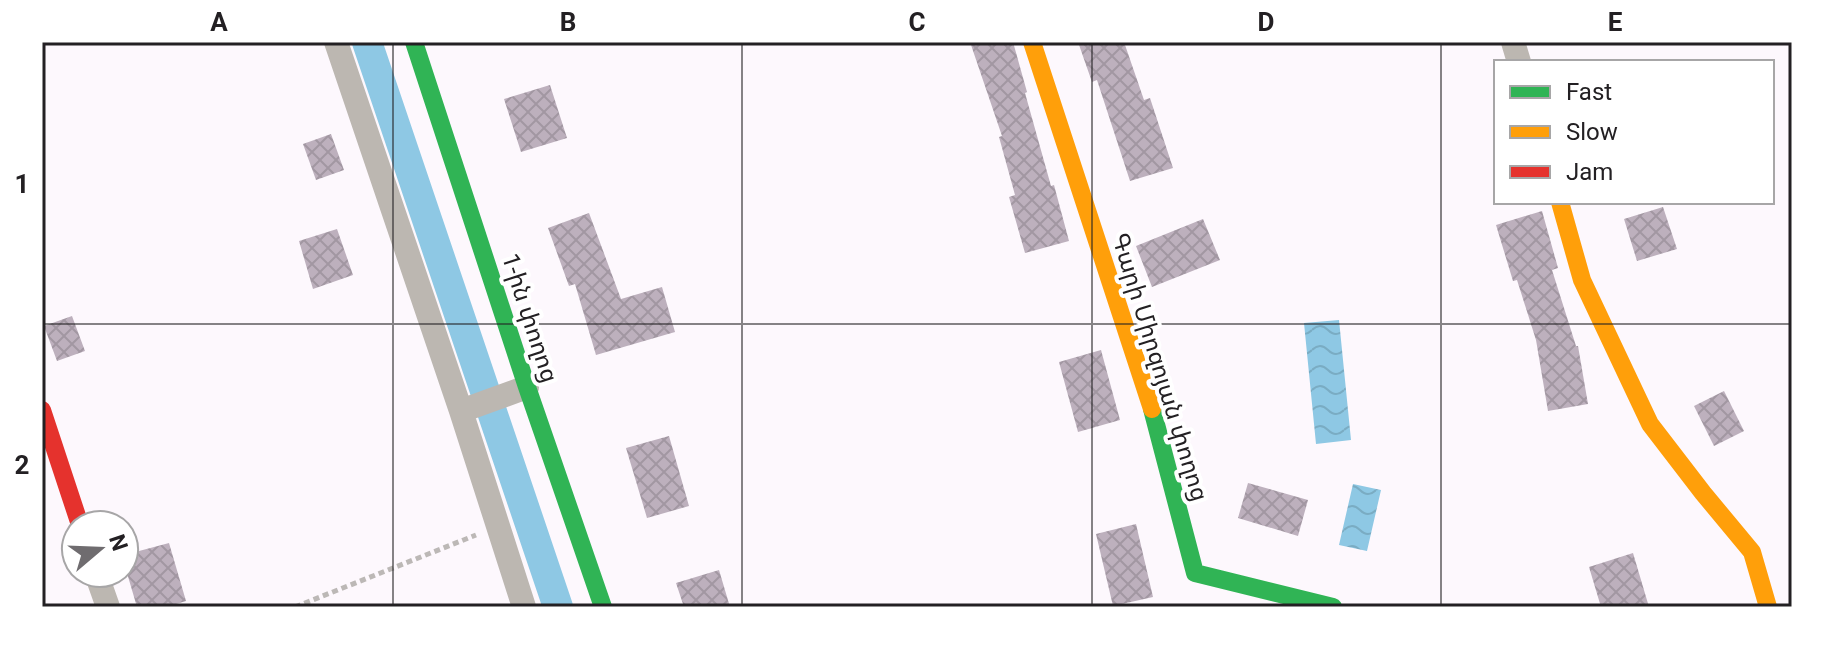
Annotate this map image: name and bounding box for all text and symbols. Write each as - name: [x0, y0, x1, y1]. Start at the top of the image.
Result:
- text: A: [210, 7, 228, 37]
- text: B: [560, 7, 576, 37]
- text: C: [908, 7, 926, 37]
- text: D: [1258, 7, 1274, 37]
- text: E: [1608, 7, 1623, 37]
- legend: [1494, 60, 1774, 204]
- text: Fast: [1566, 78, 1612, 106]
- text: Slow: [1566, 118, 1618, 146]
- text: Jam: [1566, 158, 1613, 186]
- text: 1: [15, 169, 29, 199]
- street label: Գարի Միրզոյան փողոց: [1106, 230, 1214, 504]
- street label: 1-ին փողոց: [496, 250, 564, 386]
- text: 2: [15, 450, 29, 480]
- north arrow: [60, 509, 140, 589]
- text: N: [104, 531, 133, 554]

